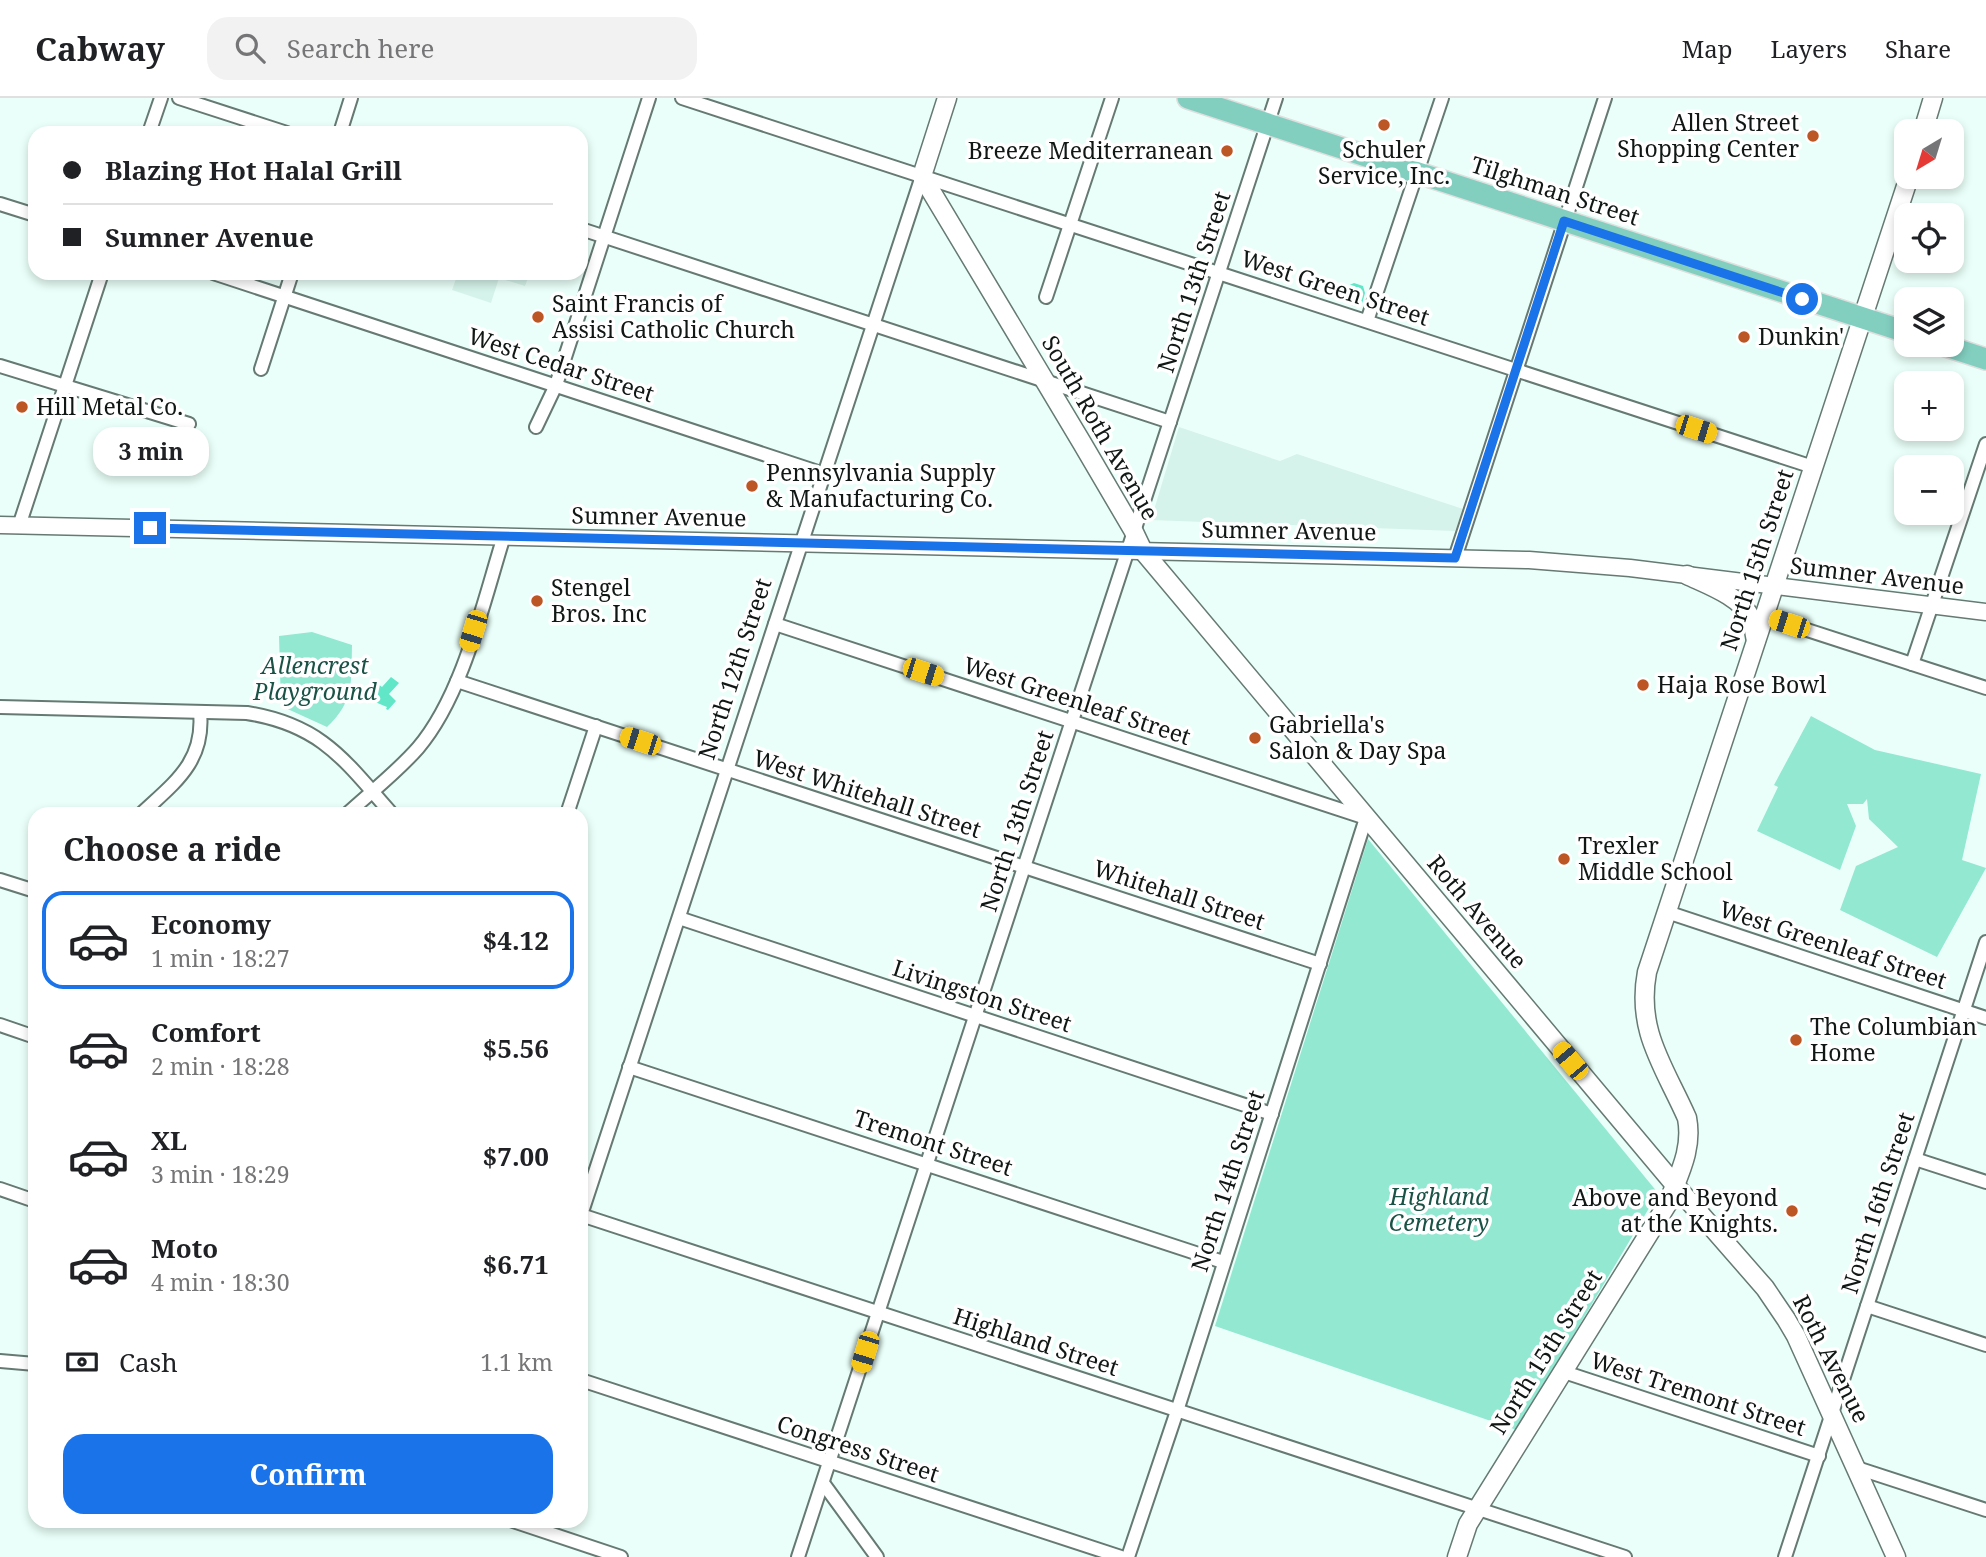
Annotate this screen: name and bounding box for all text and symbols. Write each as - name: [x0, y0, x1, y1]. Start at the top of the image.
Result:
- search box: [207, 17, 697, 80]
- text: Cabway: [35, 26, 165, 71]
- icon: search: [231, 29, 269, 67]
- text: Search here: [287, 30, 434, 66]
- text: Map: [1682, 32, 1733, 65]
- text: Layers: [1771, 32, 1847, 65]
- text: Share: [1885, 32, 1951, 65]
- place label: Allen Street Shopping Center: [1617, 106, 1799, 164]
- marker: Schuler Service, Inc.: [1376, 117, 1392, 133]
- north arrow: [1894, 119, 1964, 189]
- map controls: [1894, 119, 1964, 525]
- marker: Allen Street Shopping Center: [1805, 128, 1821, 144]
- place label: Schuler Service, Inc.: [1318, 133, 1450, 191]
- place label: Breeze Mediterranean: [968, 134, 1213, 166]
- marker: Breeze Mediterranean: [1219, 143, 1235, 159]
- street label: Tilghman Street: [1467, 148, 1644, 232]
- text: Blazing Hot Halal Grill: [105, 152, 402, 188]
- street label: North 13th Street: [1149, 187, 1237, 376]
- button: locate: [1894, 203, 1964, 273]
- text: Sumner Avenue: [105, 219, 314, 255]
- street label: West Green Street: [1237, 242, 1434, 333]
- route start: [1786, 283, 1818, 315]
- place label: Saint Francis of Assisi Catholic Church: [552, 287, 795, 345]
- button: layers: [1894, 287, 1964, 357]
- marker: Saint Francis of Assisi Catholic Church: [530, 309, 546, 325]
- street label: West Cedar Street: [464, 319, 658, 409]
- place label: Dunkin': [1758, 320, 1844, 352]
- street label: South Roth Avenue: [1035, 329, 1167, 526]
- marker: Dunkin': [1736, 329, 1752, 345]
- button: +: [1894, 371, 1964, 441]
- place label: Hill Metal Co.: [36, 390, 183, 422]
- marker: Hill Metal Co.: [14, 399, 30, 415]
- car: [1673, 413, 1720, 445]
- callout: 3 min: [92, 426, 208, 476]
- text: 3 min: [118, 435, 184, 467]
- button: −: [1894, 455, 1964, 525]
- place label: Pennsylvania Supply & Manufacturing Co.: [766, 456, 995, 514]
- street label: North 15th Street: [1712, 465, 1800, 654]
- marker: Pennsylvania Supply & Manufacturing Co.: [744, 478, 760, 494]
- street label: Sumner Avenue: [571, 498, 747, 534]
- route end: [134, 512, 166, 544]
- street label: Sumner Avenue: [1201, 512, 1377, 548]
- street label: Sumner Avenue: [1788, 548, 1966, 602]
- place label: Stengel Bros. Inc: [551, 571, 647, 629]
- street label: North 12th Street: [690, 574, 778, 763]
- marker: Stengel Bros. Inc: [529, 593, 545, 609]
- car: [457, 608, 490, 654]
- car: [1766, 608, 1813, 640]
- street label: West Greenleaf Street: [960, 648, 1195, 752]
- park label: Allencrest Playground: [252, 649, 377, 707]
- car: [900, 656, 947, 688]
- place label: Haja Rose Bowl: [1657, 668, 1826, 700]
- marker: Haja Rose Bowl: [1635, 677, 1651, 693]
- place label: Gabriella's Salon & Day Spa: [1269, 708, 1447, 766]
- car: [617, 725, 664, 757]
- street label: North 13th Street: [972, 726, 1060, 915]
- marker: Gabriella's Salon & Day Spa: [1247, 730, 1263, 746]
- street label: West Whitehall Street: [749, 741, 985, 845]
- text: Choose a ride: [63, 827, 282, 870]
- place label: Trexler Middle School: [1578, 829, 1733, 887]
- street label: Roth Avenue: [1421, 848, 1535, 975]
- street label: Whitehall Street: [1090, 851, 1269, 937]
- marker: Trexler Middle School: [1556, 851, 1572, 867]
- street label: West Greenleaf Street: [1716, 892, 1951, 996]
- text: Economy: [151, 906, 271, 942]
- icon: car: [67, 909, 130, 972]
- text: $4.12: [483, 922, 549, 958]
- text: 1 min · 18:27: [151, 942, 289, 974]
- street label: Livingston Street: [889, 951, 1076, 1039]
- place label: The Columbian Home: [1810, 1010, 1977, 1068]
- text: Comfort: [151, 1014, 261, 1050]
- icon: car: [67, 1017, 130, 1080]
- text: $5.56: [483, 1030, 549, 1066]
- marker: The Columbian Home: [1788, 1032, 1804, 1048]
- car: [1549, 1038, 1592, 1084]
- text: 2 min · 18:28: [151, 1050, 289, 1082]
- street label: North 14th Street: [1183, 1086, 1271, 1275]
- street label: Tremont Street: [850, 1101, 1017, 1183]
- street label: North 16th Street: [1833, 1108, 1921, 1297]
- text: XL: [151, 1122, 187, 1158]
- icon: car: [67, 1125, 130, 1188]
- text: $7.00: [483, 1138, 549, 1174]
- text: 3 min · 18:29: [151, 1158, 289, 1190]
- park label: Highland Cemetery: [1388, 1180, 1489, 1238]
- place label: Above and Beyond at the Knights.: [1572, 1181, 1778, 1239]
- marker: Above and Beyond at the Knights.: [1784, 1203, 1800, 1219]
- text: Moto: [151, 1230, 218, 1266]
- icon: car: [67, 1233, 130, 1296]
- text: $6.71: [483, 1246, 549, 1282]
- street label: North 15th Street: [1482, 1263, 1609, 1440]
- text: 4 min · 18:30: [151, 1266, 289, 1298]
- street label: Roth Avenue: [1786, 1289, 1878, 1428]
- street label: Highland Street: [950, 1299, 1123, 1383]
- car: [849, 1329, 882, 1375]
- icon: cash: [63, 1343, 101, 1381]
- street label: West Tremont Street: [1586, 1343, 1810, 1443]
- text: Cash: [119, 1344, 178, 1380]
- text: 1.1 km: [480, 1346, 553, 1378]
- street label: Congress Street: [773, 1407, 943, 1489]
- button: Confirm: [63, 1434, 553, 1514]

